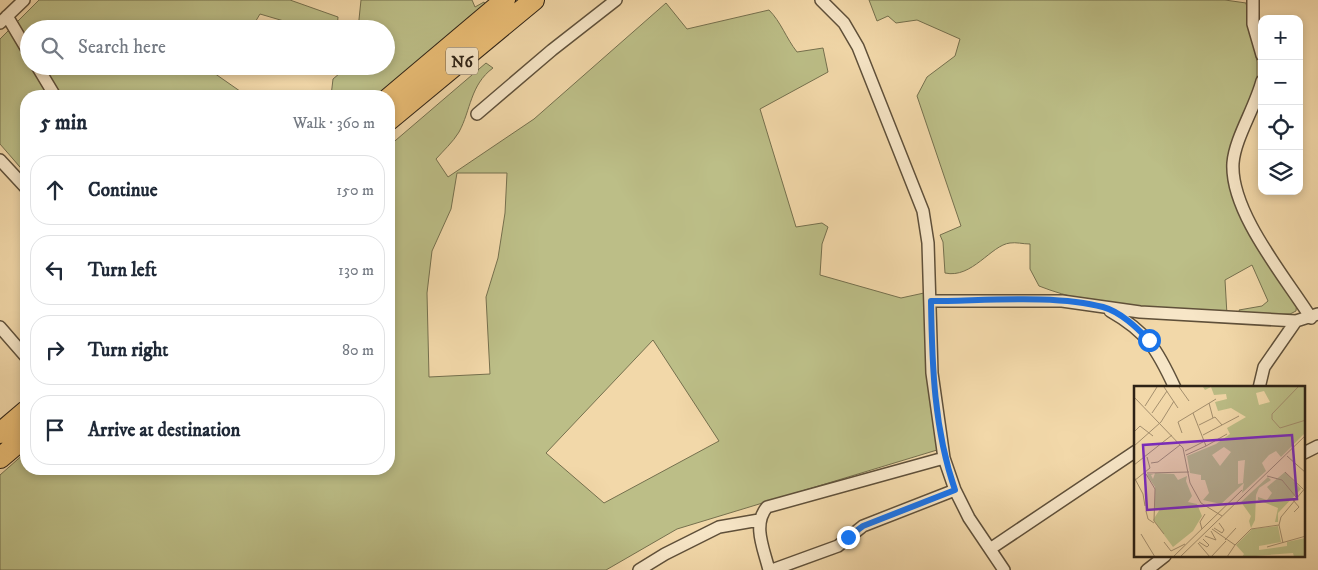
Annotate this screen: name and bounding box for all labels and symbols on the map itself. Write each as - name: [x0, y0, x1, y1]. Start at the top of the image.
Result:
- road number: N6: [446, 48, 478, 74]
- route start: [1138, 329, 1161, 352]
- inset map: [1134, 386, 1306, 558]
- route end: [837, 526, 860, 549]

